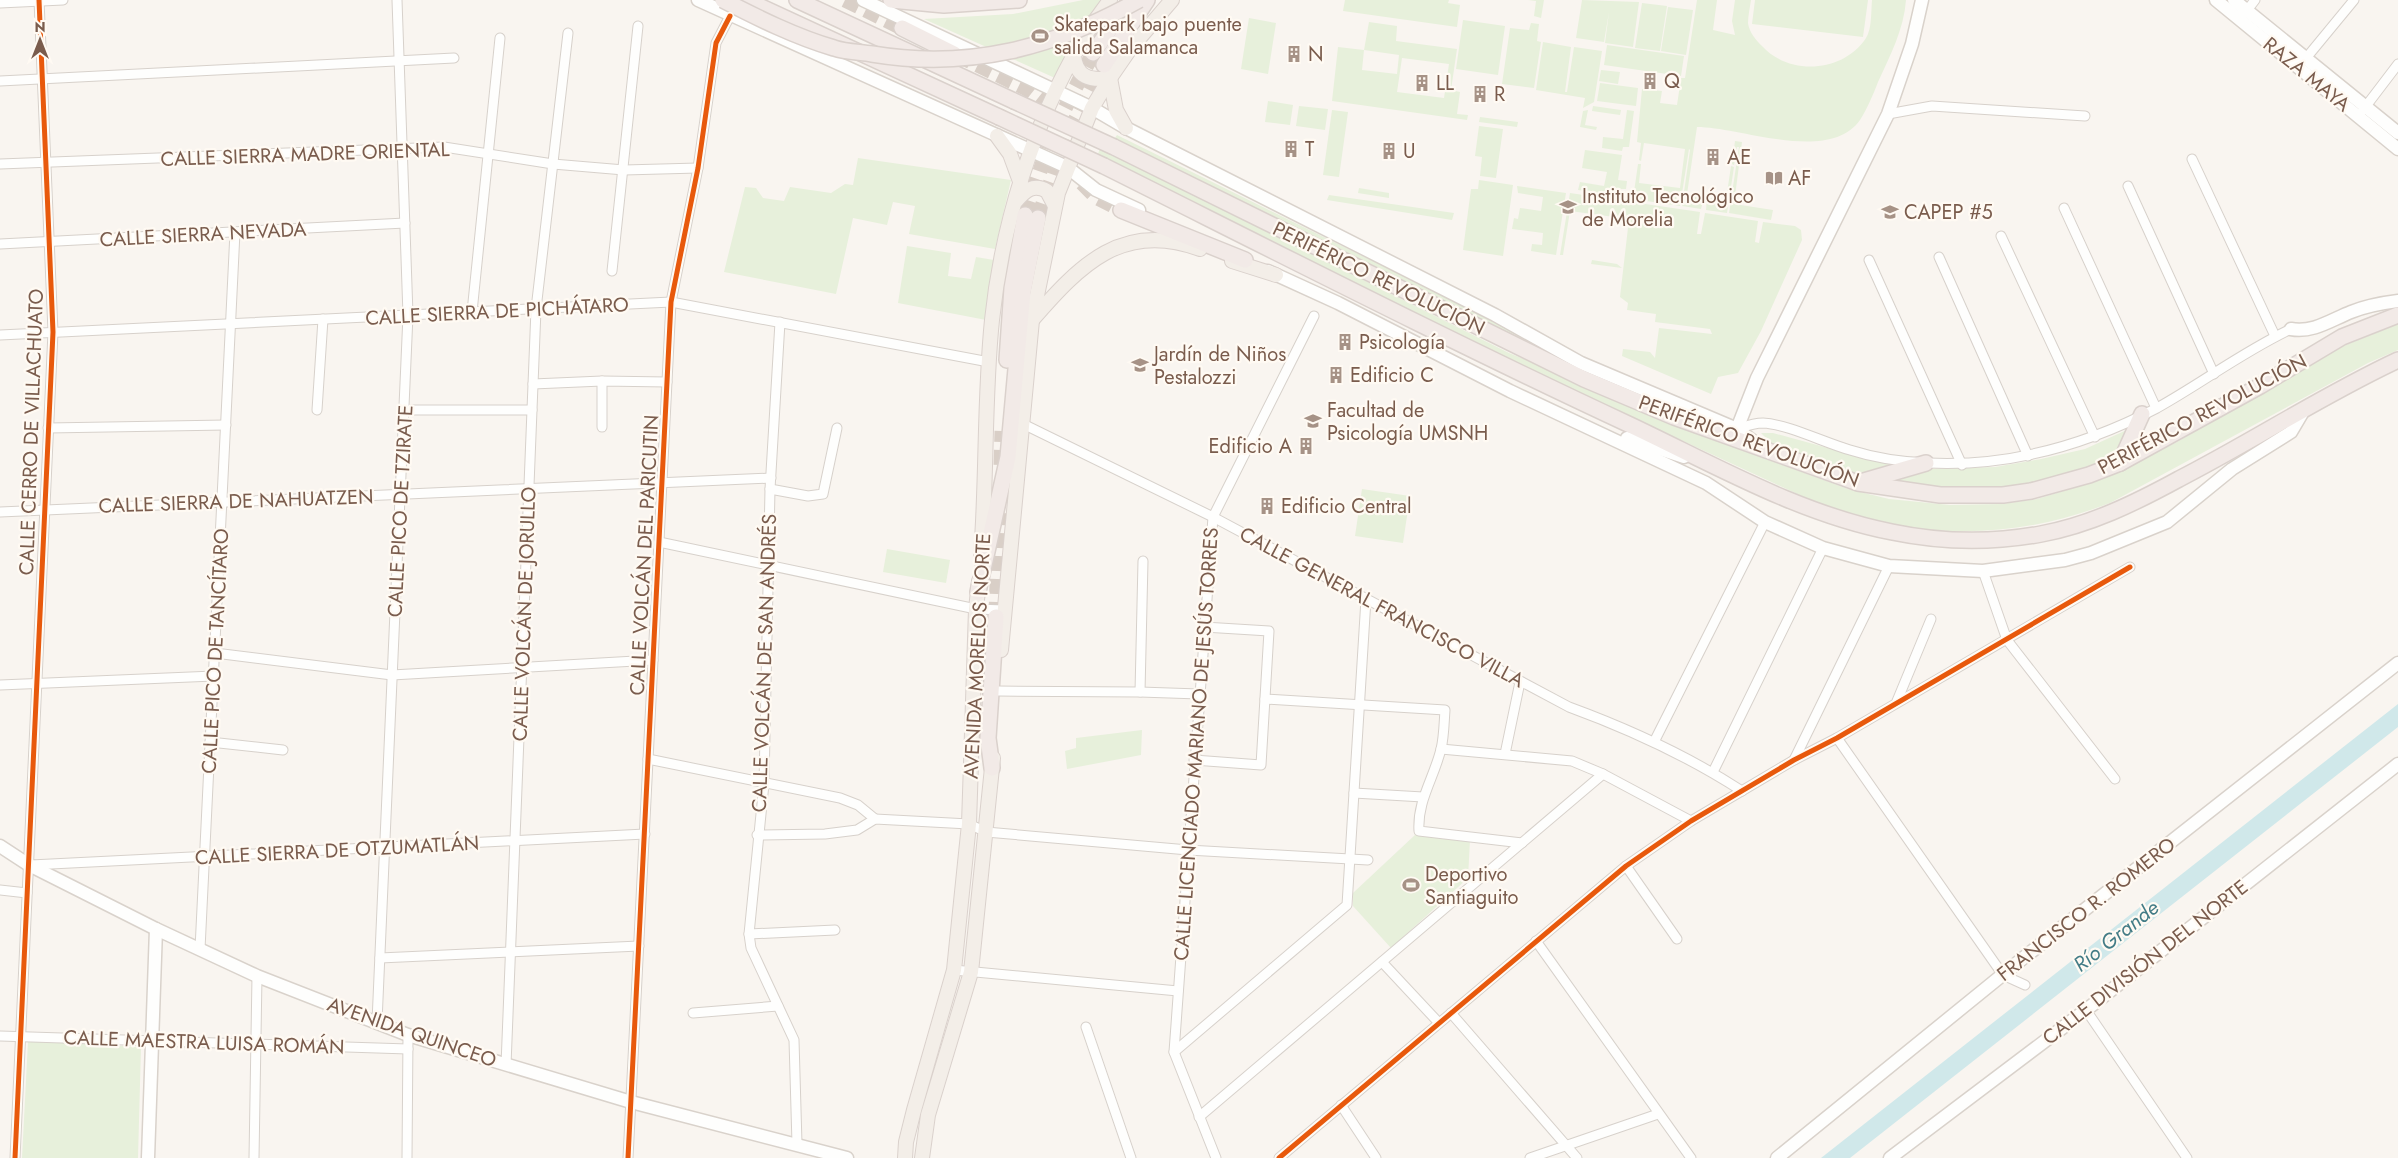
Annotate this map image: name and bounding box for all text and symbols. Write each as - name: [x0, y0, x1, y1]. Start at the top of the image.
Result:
- place label: Skatepark bajo puente salida Salamanca: [1054, 10, 1242, 62]
- north arrow: [15, 15, 65, 65]
- text: N: [34, 17, 46, 37]
- sports icon: Skatepark bajo puente salida Salamanca: [1030, 26, 1050, 46]
- street label: RAZA MAYA: [2257, 30, 2357, 119]
- place label: N: [1308, 40, 1324, 69]
- building icon: N: [1284, 44, 1304, 64]
- place label: Q: [1664, 67, 1680, 96]
- place label: LL: [1436, 69, 1454, 98]
- building icon: Q: [1640, 71, 1660, 91]
- building icon: LL: [1412, 73, 1432, 93]
- place label: R: [1494, 80, 1505, 109]
- building icon: R: [1470, 84, 1490, 104]
- street label: CALLE SIERRA MADRE ORIENTAL: [160, 135, 450, 174]
- place label: T: [1305, 135, 1315, 164]
- place label: U: [1403, 137, 1416, 166]
- building icon: T: [1281, 139, 1301, 159]
- building icon: U: [1379, 141, 1399, 161]
- place label: AE: [1727, 143, 1751, 172]
- building icon: AE: [1703, 147, 1723, 167]
- place label: AF: [1788, 164, 1811, 193]
- library icon: AF: [1764, 168, 1784, 188]
- place label: Instituto Tecnológico de Morelia: [1582, 182, 1754, 234]
- school or university icon: Instituto Tecnológico de Morelia: [1558, 197, 1578, 217]
- place label: CAPEP #5: [1904, 198, 1993, 227]
- school or university icon: CAPEP #5: [1880, 202, 1900, 222]
- street label: PERIFÉRICO REVOLUCIÓN: [1268, 214, 1490, 343]
- street label: CALLE SIERRA NEVADA: [99, 215, 308, 254]
- street label: CALLE CERRO DE VILLACHUATO: [12, 288, 51, 576]
- street label: CALLE SIERRA DE PICHÁTARO: [365, 290, 630, 333]
- place label: Psicología: [1359, 328, 1445, 357]
- building icon: Psicología: [1335, 332, 1355, 352]
- place label: Jardín de Niños Pestalozzi: [1151, 340, 1286, 392]
- street label: PERIFÉRICO REVOLUCIÓN: [2093, 347, 2312, 482]
- school or university icon: Jardín de Niños Pestalozzi: [1130, 355, 1150, 375]
- place label: Edificio C: [1350, 361, 1434, 390]
- building icon: Edificio C: [1326, 365, 1346, 385]
- street label: PERIFÉRICO REVOLUCIÓN: [1634, 388, 1863, 495]
- place label: Facultad de Psicología UMSNH: [1327, 396, 1488, 448]
- street label: CALLE PICO DE TZIRATE: [380, 404, 421, 618]
- school or university icon: Facultad de Psicología UMSNH: [1303, 411, 1323, 431]
- street label: CALLE VOLCÁN DEL PARICUTIN: [623, 414, 666, 696]
- place label: Edificio A: [1209, 432, 1293, 461]
- building icon: Edificio A: [1296, 436, 1316, 456]
- street label: CALLE SIERRA DE NAHUATZEN: [98, 482, 374, 521]
- street label: CALLE VOLCÁN DE JORULLO: [506, 486, 543, 742]
- place label: Edificio Central: [1281, 492, 1412, 521]
- building icon: Edificio Central: [1257, 496, 1277, 516]
- street label: CALLE VOLCÁN DE SAN ANDRÉS: [745, 513, 784, 813]
- street label: CALLE GENERAL FRANCISCO VILLA: [1234, 520, 1530, 695]
- street label: CALLE LICENCIADO MARIANO DE JESÚS TORRES: [1167, 526, 1226, 962]
- street label: CALLE PICO DE TANCÍTARO: [195, 528, 236, 774]
- street label: AVENIDA MORELOS NORTE: [957, 532, 998, 780]
- street label: CALLE SIERRA DE OTZUMATLÁN: [194, 829, 480, 872]
- street label: FRANCISCO R. ROMERO: [1991, 830, 2182, 988]
- place label: Deportivo Santiaguito: [1425, 860, 1519, 912]
- street label: CALLE DIVISIÓN DEL NORTE: [2036, 873, 2254, 1052]
- sports icon: Deportivo Santiaguito: [1401, 875, 1421, 895]
- water label: Río Grande: [2067, 893, 2166, 979]
- street label: AVENIDA QUINCEO: [323, 990, 500, 1075]
- street label: CALLE MAESTRA LUISA ROMÁN: [63, 1023, 345, 1062]

